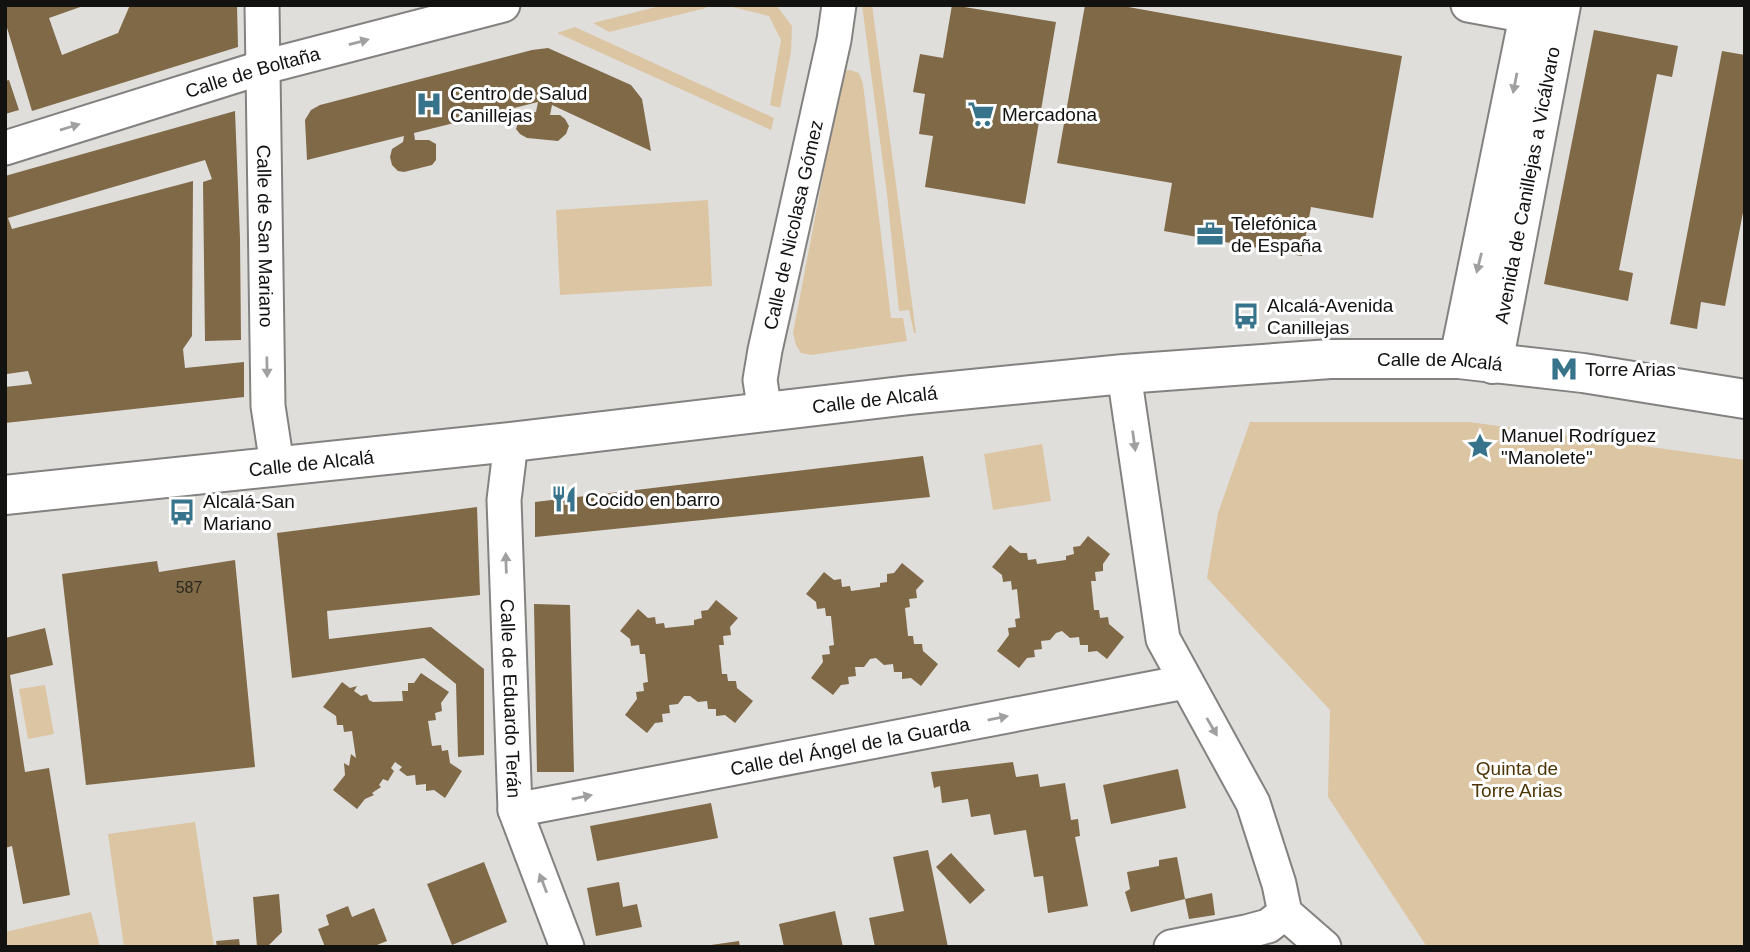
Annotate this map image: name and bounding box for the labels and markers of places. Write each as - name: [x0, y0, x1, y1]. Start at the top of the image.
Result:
- place label: Centro de Salud Canillejas: [450, 83, 587, 126]
- hospital icon: Centro de Salud Canillejas: [414, 89, 444, 119]
- supermarket icon: Mercadona: [966, 99, 996, 129]
- place label: Mercadona: [1002, 104, 1097, 125]
- place label: Telefónica de España: [1231, 213, 1322, 256]
- office icon: Telefónica de España: [1195, 219, 1225, 249]
- place label: Alcalá-Avenida Canillejas: [1267, 295, 1394, 338]
- bus stop icon: Alcalá-Avenida Canillejas: [1231, 301, 1261, 331]
- metro station icon: Torre Arias: [1549, 354, 1579, 384]
- place label: Torre Arias: [1585, 359, 1676, 380]
- place label: Manuel Rodríguez "Manolete": [1501, 425, 1656, 468]
- place icon: Manuel Rodríguez "Manolete": [1465, 431, 1495, 461]
- restaurant icon: Cocido en barro: [549, 484, 579, 514]
- place label: Cocido en barro: [585, 489, 720, 510]
- place label: Alcalá-San Mariano: [203, 491, 295, 534]
- bus stop icon: Alcalá-San Mariano: [167, 497, 197, 527]

